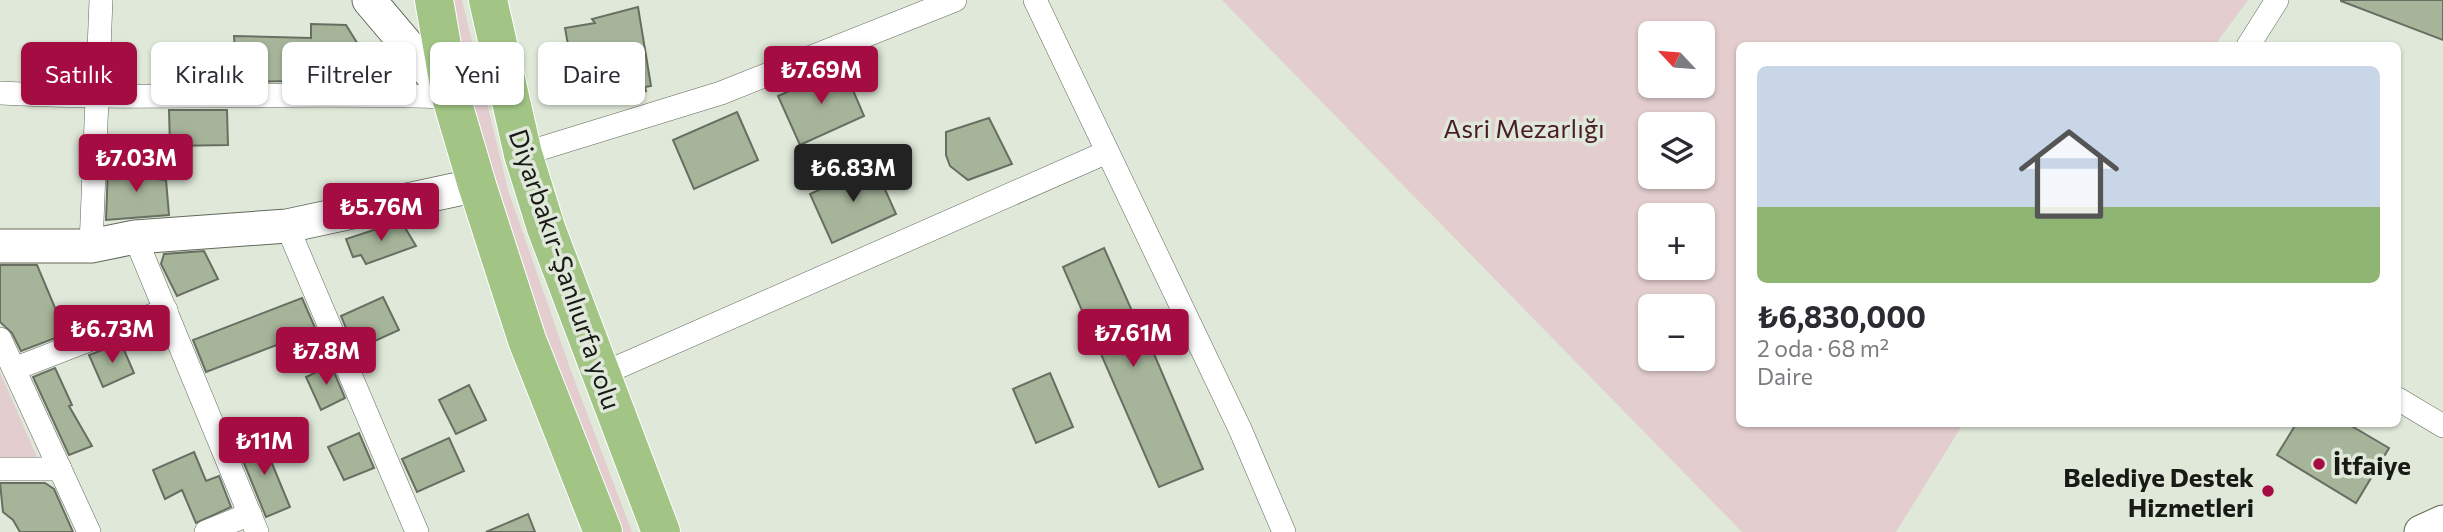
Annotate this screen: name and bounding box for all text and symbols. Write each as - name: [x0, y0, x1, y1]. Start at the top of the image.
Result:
- north arrow: [1638, 21, 1715, 98]
- map controls: [1638, 21, 1715, 371]
- chip: Satılık: [21, 42, 137, 105]
- chip: Kiralık: [151, 42, 268, 105]
- chip: Filtreler: [282, 42, 416, 105]
- chip: Yeni: [430, 42, 524, 105]
- chip: Daire: [538, 42, 645, 105]
- pin: ₺7.69M: [764, 46, 878, 106]
- text: ₺7.69M: [780, 55, 862, 83]
- icon: home: [2006, 111, 2132, 237]
- park label: Asri Mezarlığı: [1443, 112, 1605, 143]
- button: layers: [1638, 112, 1715, 189]
- street label: Diyarbakır-Şanlıurfa yolu: [503, 125, 629, 413]
- pin: ₺7.03M: [79, 134, 193, 194]
- text: ₺7.03M: [95, 143, 177, 171]
- pin: ₺6.83M: [796, 144, 910, 204]
- text: ₺6.83M: [810, 153, 896, 181]
- pin: ₺5.76M: [324, 184, 438, 243]
- text: ₺5.76M: [339, 192, 423, 220]
- button: +: [1638, 203, 1715, 280]
- button: −: [1638, 294, 1715, 371]
- text: ₺6,830,000: [1757, 297, 1926, 334]
- pin: ₺6.73M: [55, 306, 169, 365]
- pin: ₺7.61M: [1076, 310, 1190, 369]
- text: ₺6.73M: [70, 314, 154, 342]
- text: ₺7.61M: [1094, 318, 1172, 346]
- pin: ₺7.8M: [277, 328, 375, 387]
- text: 2 oda · 68 m²: [1757, 334, 1889, 362]
- text: ₺7.8M: [292, 336, 360, 364]
- text: Daire: [1757, 362, 1813, 390]
- pin: ₺11M: [223, 418, 305, 477]
- text: ₺11M: [235, 426, 293, 454]
- place label: İtfaiye: [2333, 449, 2411, 480]
- marker: İtfaiye: [2311, 456, 2327, 472]
- place label: Belediye Destek Hizmetleri: [2063, 461, 2254, 522]
- marker: Belediye Destek Hizmetleri: [2260, 483, 2276, 499]

